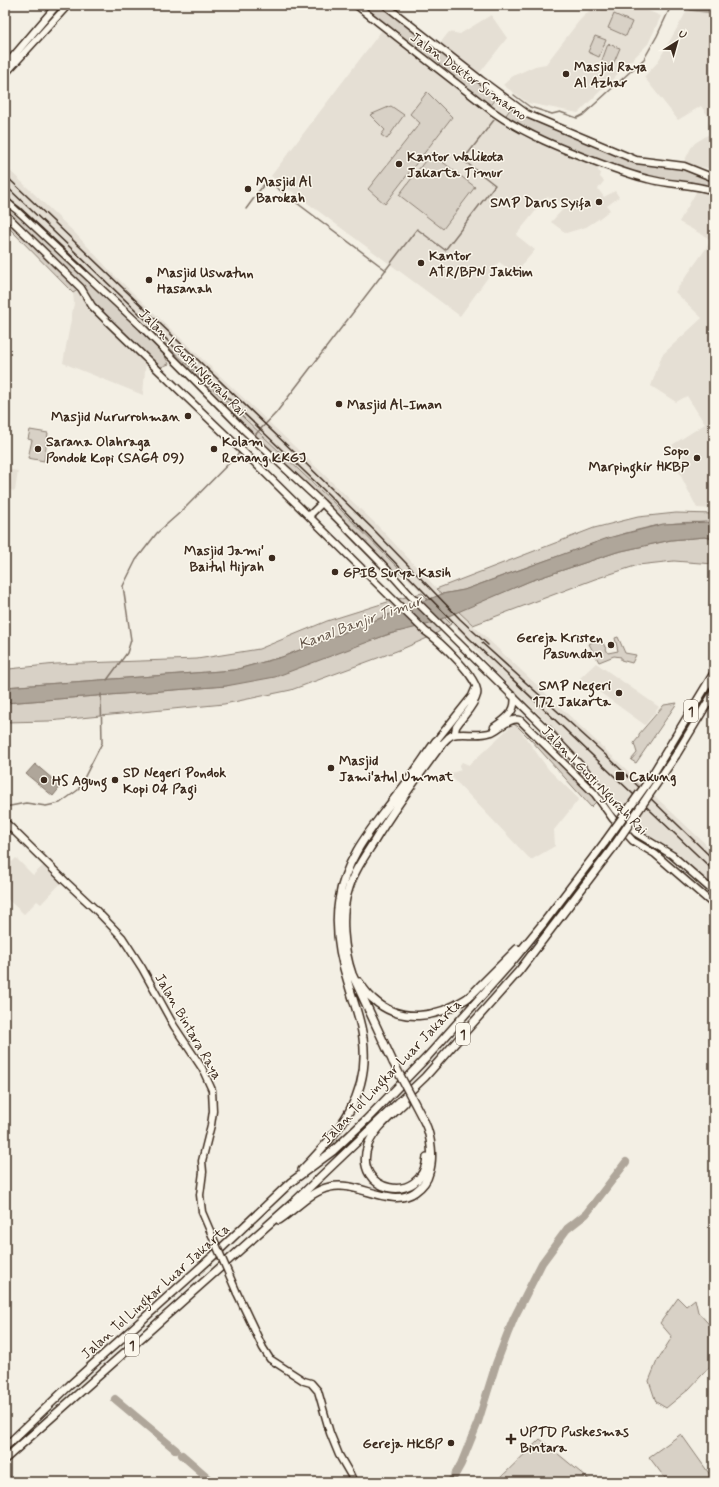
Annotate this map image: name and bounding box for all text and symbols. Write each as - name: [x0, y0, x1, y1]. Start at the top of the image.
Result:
- north arrow: [657, 22, 697, 62]
- text: U: [675, 27, 689, 43]
- street label: Jalan Doktor Sumarno: [407, 28, 530, 125]
- place label: Masjid Raya Al Azhar: [574, 58, 647, 92]
- marker: Masjid Raya Al Azhar: [561, 69, 571, 79]
- place label: Kantor Walikota Jakarta Timur: [407, 148, 504, 182]
- marker: Kantor Walikota Jakarta Timur: [394, 159, 404, 169]
- place label: Masjid Al Barokah: [256, 173, 312, 207]
- marker: Masjid Al Barokah: [243, 184, 253, 194]
- place label: SMP Darus Syifa: [490, 194, 591, 212]
- marker: SMP Darus Syifa: [594, 197, 604, 207]
- place label: Kantor ATR/BPN Jaktim: [429, 247, 533, 281]
- marker: Kantor ATR/BPN Jaktim: [416, 258, 426, 268]
- place label: Masjid Uswatun Hasanah: [157, 264, 253, 298]
- marker: Masjid Uswatun Hasanah: [144, 275, 154, 285]
- street label: Jalan I Gusti Ngurah Rai: [133, 305, 250, 422]
- place label: Masjid Al-Iman: [347, 396, 442, 415]
- marker: Masjid Al-Iman: [334, 399, 344, 409]
- place label: Masjid Nururrohman: [51, 408, 181, 427]
- marker: Masjid Nururrohman: [183, 411, 193, 421]
- place label: Sarana Olahraga Pondok Kopi (SAGA 09): [46, 433, 184, 467]
- place label: Kolam Renang KKGJ: [222, 433, 306, 468]
- place label: Sopo Marpingkir HKBP: [588, 442, 690, 479]
- marker: Sarana Olahraga Pondok Kopi (SAGA 09): [33, 444, 43, 454]
- marker: Kolam Renang KKGJ: [209, 444, 219, 454]
- marker: Sopo Marpingkir HKBP: [692, 453, 702, 463]
- place label: Masjid Jami' Baitul Hijrah: [184, 542, 264, 577]
- marker: Masjid Jami' Baitul Hijrah: [267, 553, 277, 563]
- place label: GPIB Surya Kasih: [343, 564, 451, 582]
- marker: GPIB Surya Kasih: [330, 567, 340, 577]
- water label: Kanal Banjir Timur: [296, 591, 427, 655]
- place label: Gereja Kristen Pasundan: [516, 629, 603, 663]
- marker: Gereja Kristen Pasundan: [606, 640, 616, 650]
- place label: SMP Negeri 172 Jakarta: [533, 677, 612, 711]
- marker: SMP Negeri 172 Jakarta: [614, 688, 624, 698]
- road number: 1: [684, 700, 698, 722]
- street label: Jalan I Gusti Ngurah Rai: [536, 722, 651, 841]
- place label: Masjid Jami'atul Ummat: [339, 752, 454, 786]
- marker: Masjid Jami'atul Ummat: [326, 763, 336, 773]
- place label: SD Negeri Pondok Kopi 04 Pagi: [123, 764, 226, 801]
- place label: Cakung: [629, 768, 676, 787]
- marker: Cakung: [614, 770, 626, 782]
- place label: HS Agung: [52, 772, 108, 793]
- marker: HS Agung: [39, 775, 49, 785]
- marker: SD Negeri Pondok Kopi 04 Pagi: [110, 775, 120, 785]
- street label: Jalan Bintara Raya: [150, 970, 226, 1083]
- street label: Jalan Tol Lingkar Luar Jakarta: [318, 996, 467, 1149]
- road number: 1: [456, 1023, 470, 1045]
- street label: Jalan Tol Lingkar Luar Jakarta: [78, 1220, 235, 1365]
- road number: 1: [125, 1334, 139, 1356]
- place label: UPTD Puskesmas Bintara: [520, 1423, 629, 1457]
- marker: UPTD Puskesmas Bintara: [505, 1433, 517, 1445]
- place label: Gereja HKBP: [362, 1435, 444, 1454]
- marker: Gereja HKBP: [446, 1438, 456, 1448]

